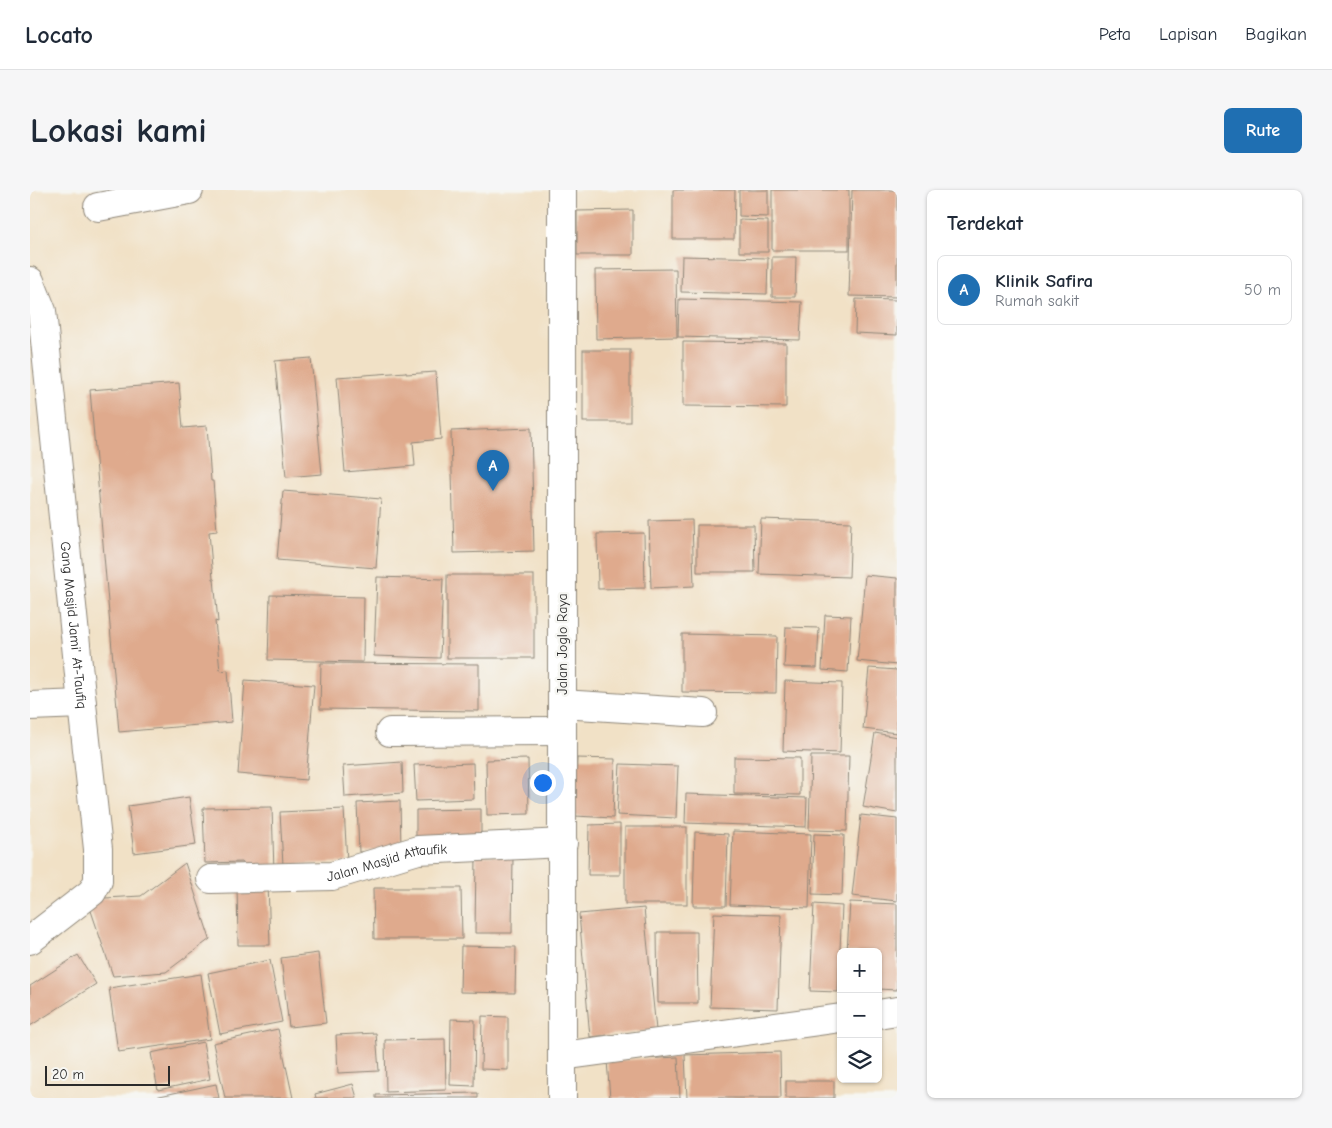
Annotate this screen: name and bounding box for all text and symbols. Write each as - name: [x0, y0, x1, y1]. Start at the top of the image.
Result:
- text: Locato: [25, 21, 93, 49]
- text: Peta: [1099, 24, 1131, 45]
- text: Lapisan: [1159, 24, 1217, 45]
- text: Bagikan: [1245, 24, 1307, 45]
- button: Rute: [1224, 108, 1302, 153]
- text: Lokasi kami: [30, 110, 207, 151]
- text: Terdekat: [947, 211, 1023, 235]
- text: Klinik Safira: [995, 270, 1093, 292]
- text: A: [960, 281, 968, 299]
- text: 50 m: [1244, 281, 1281, 299]
- text: Rumah sakit: [995, 292, 1079, 310]
- pin: A: [477, 450, 509, 491]
- street label: Gang Masjid Jami' At-Taufiq: [57, 541, 90, 710]
- street label: Jalan Joglo Raya: [554, 593, 571, 695]
- your location: [530, 770, 556, 796]
- street label: Jalan Masjid Attaufik: [327, 841, 448, 885]
- map controls: [837, 948, 882, 1083]
- button: +: [837, 948, 882, 993]
- button: −: [837, 993, 882, 1038]
- button: layers: [837, 1038, 882, 1083]
- scale bar: [45, 1063, 170, 1086]
- text: 20 m: [52, 1066, 84, 1083]

